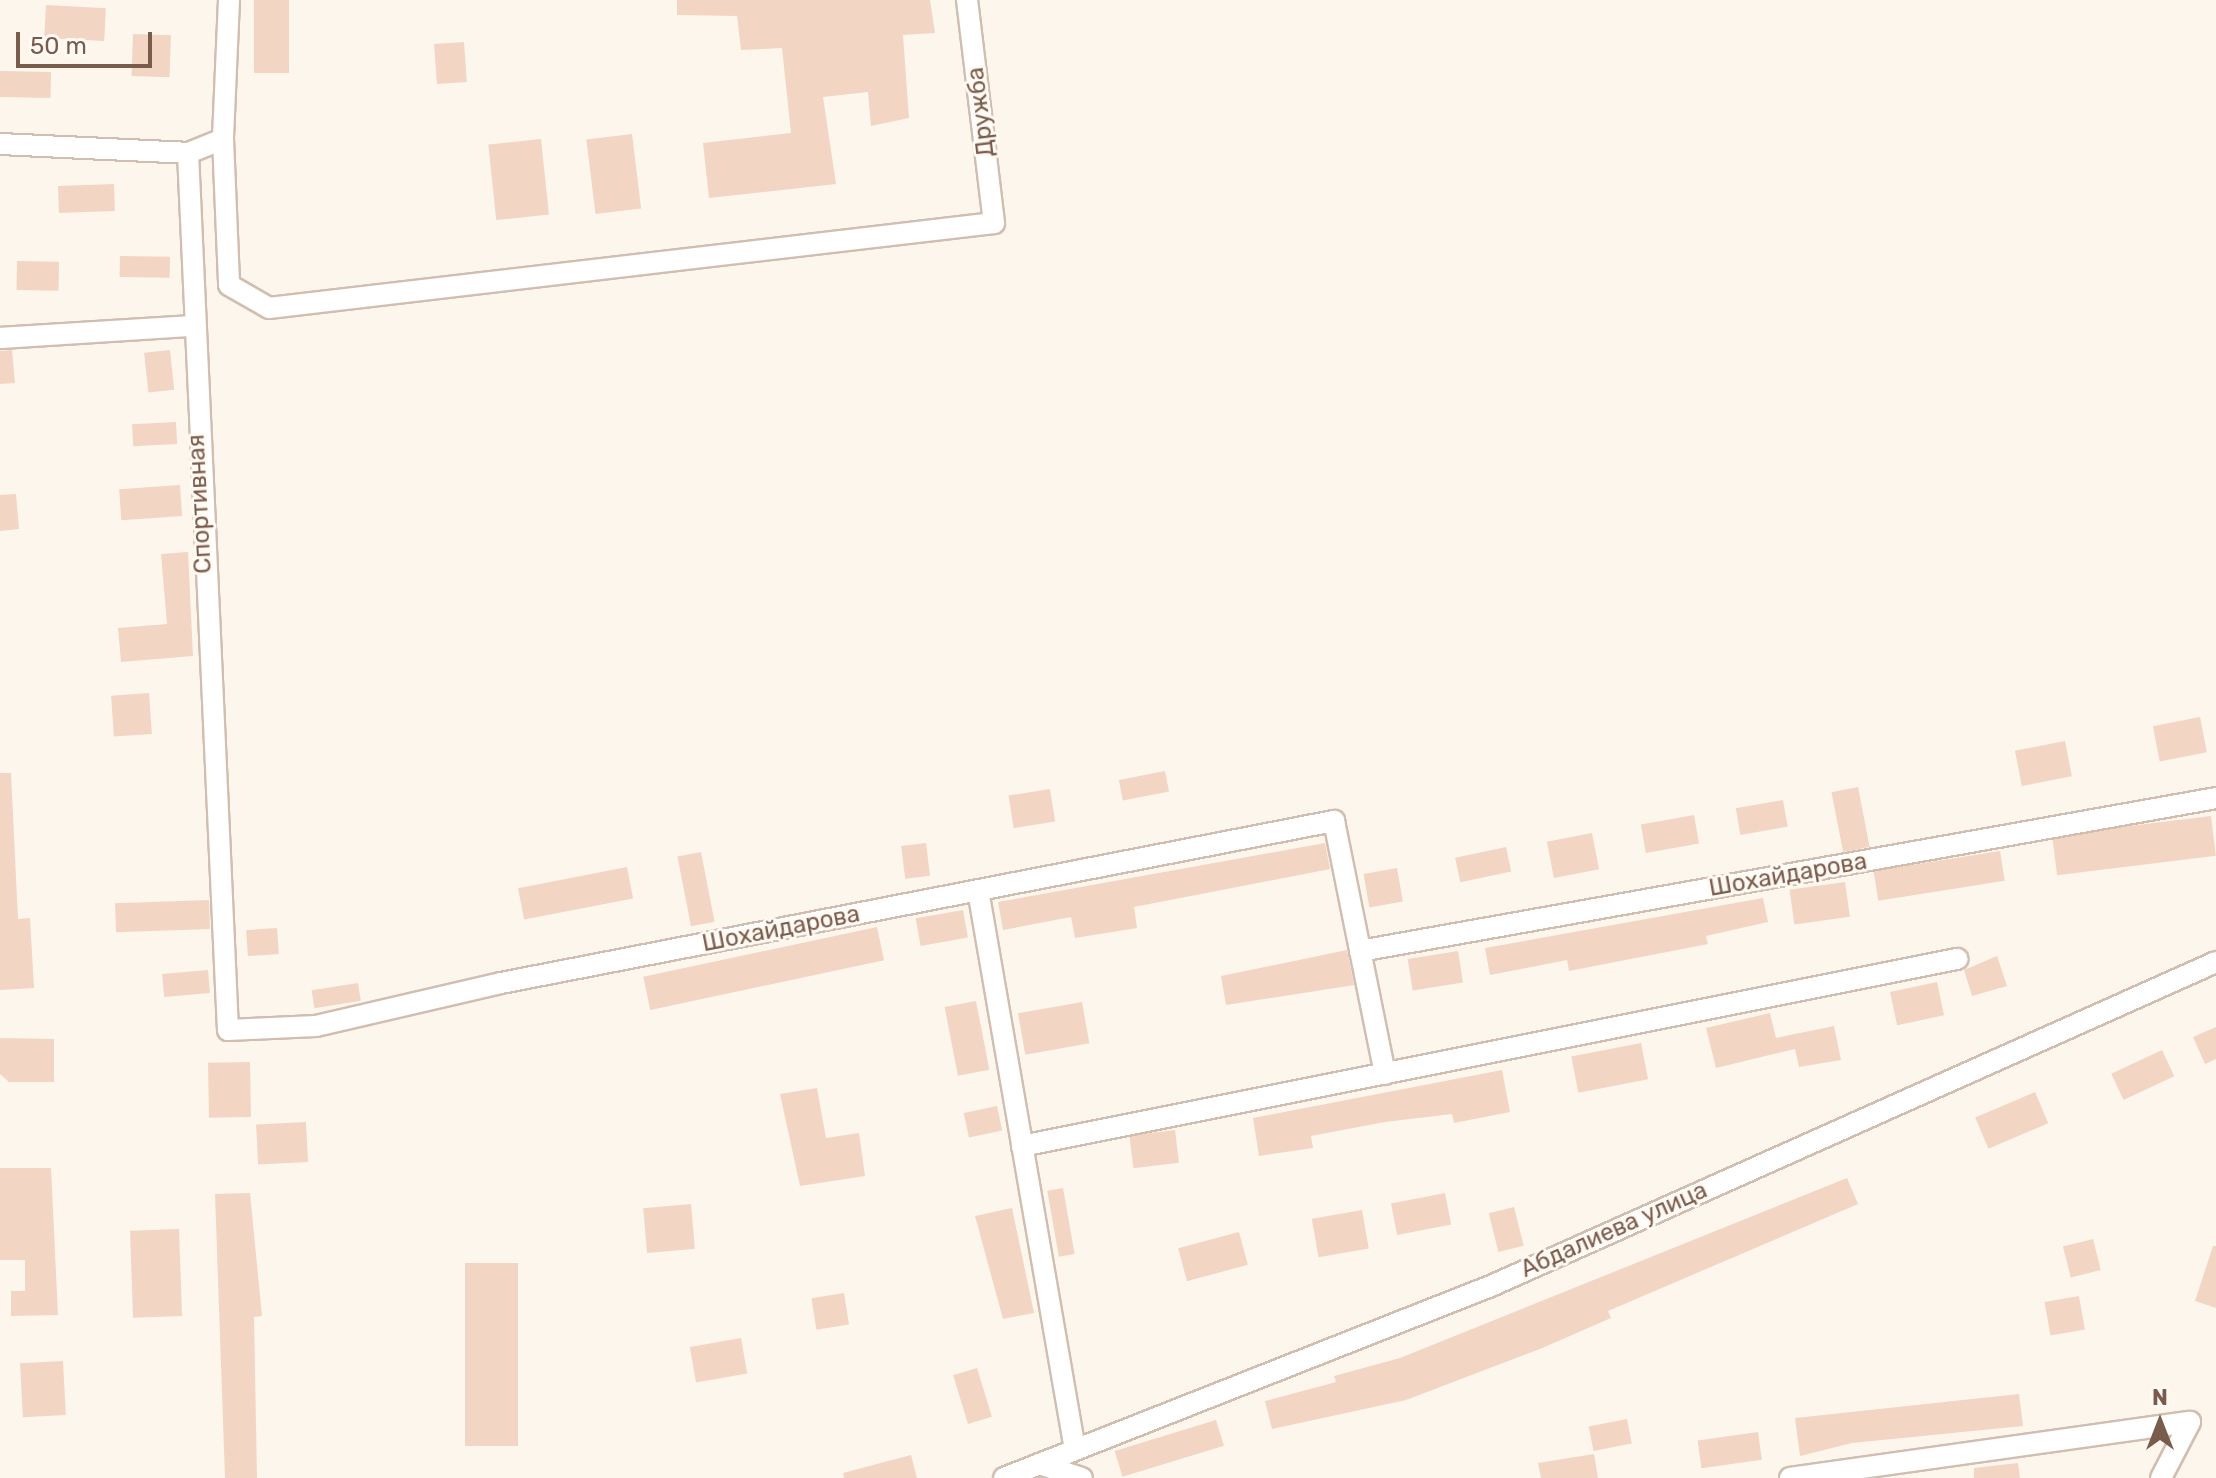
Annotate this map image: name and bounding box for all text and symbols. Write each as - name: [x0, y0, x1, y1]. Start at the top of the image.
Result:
- scale bar: [20, 16, 156, 66]
- text: 50 m: [30, 32, 87, 60]
- street label: Дружба: [961, 65, 1001, 159]
- street label: Спортивная: [182, 434, 218, 574]
- street label: Шохайдарова: [1707, 847, 1869, 903]
- street label: Шохайдарова: [700, 900, 862, 958]
- street label: Абдалиева улица: [1516, 1176, 1712, 1284]
- north arrow: [2120, 1382, 2200, 1462]
- text: N: [2152, 1384, 2168, 1411]

